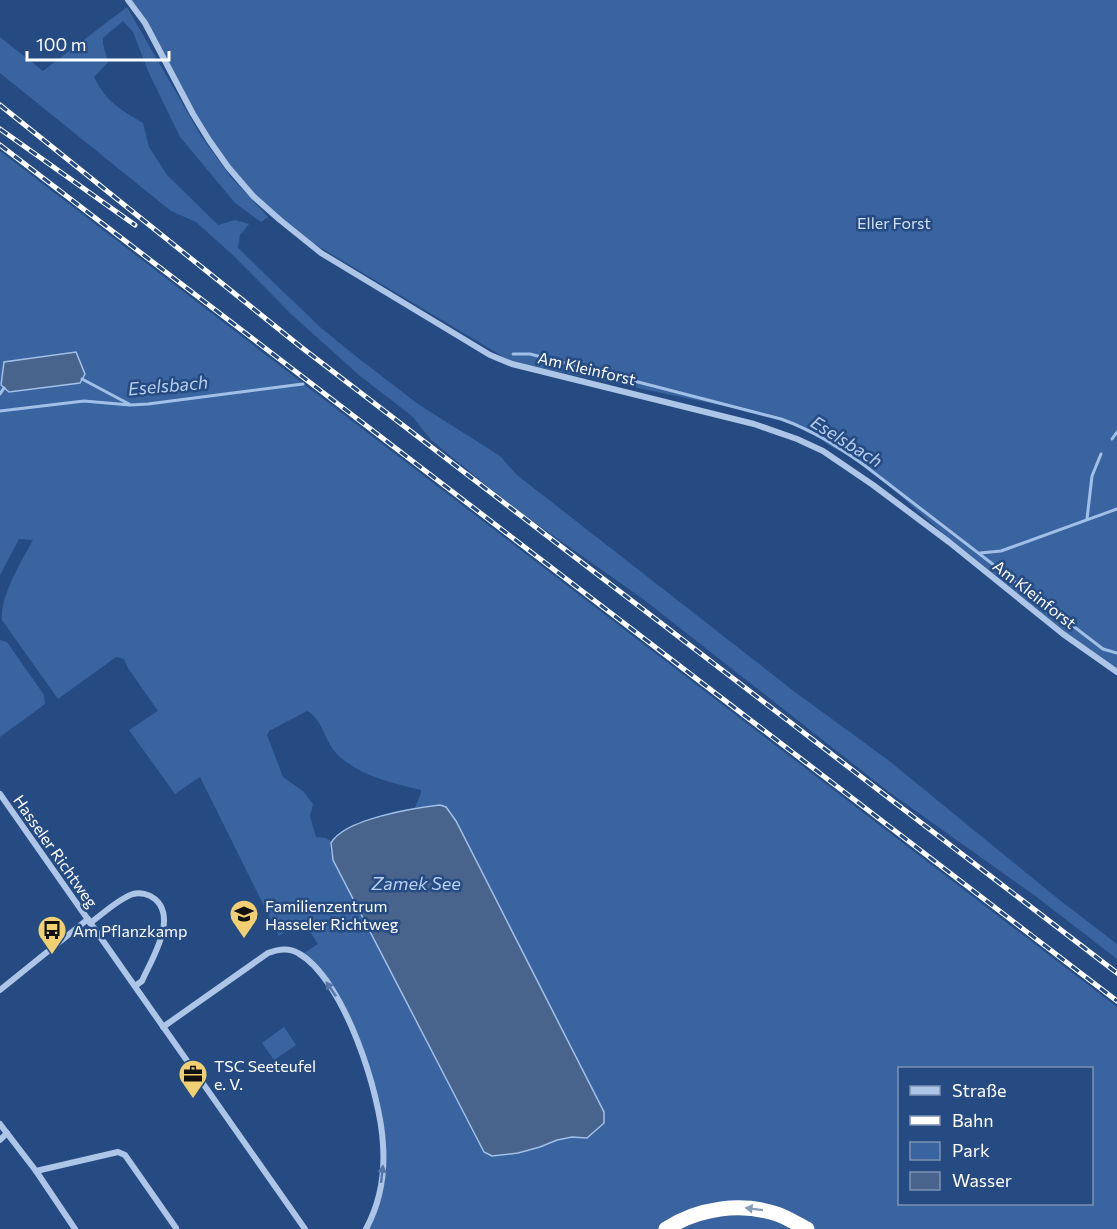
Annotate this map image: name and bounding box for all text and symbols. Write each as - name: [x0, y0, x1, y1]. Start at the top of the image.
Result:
- scale bar: [27, 24, 170, 62]
- text: 100 m: [36, 33, 86, 55]
- park label: Eller Forst: [857, 213, 931, 232]
- street label: Am Kleinforst: [536, 347, 638, 389]
- water label: Eselsbach: [127, 371, 209, 399]
- water label: Eselsbach: [807, 410, 887, 472]
- street label: Am Kleinforst: [990, 556, 1081, 633]
- street label: Hasseler Richtweg: [10, 791, 102, 911]
- water label: Zamek See: [370, 872, 461, 894]
- place label: Familienzentrum Hasseler Richtweg: [265, 896, 399, 933]
- school or university icon: Familienzentrum Hasseler Richtweg: [228, 898, 260, 940]
- bus stop icon: Am Pflanzkamp: [36, 914, 68, 956]
- place label: Am Pflanzkamp: [73, 921, 187, 940]
- one-way arrow: [325, 981, 337, 997]
- place label: TSC Seeteufel e. V.: [214, 1056, 316, 1093]
- office icon: TSC Seeteufel e. V.: [177, 1058, 209, 1100]
- legend: [898, 1067, 1093, 1205]
- text: Straße: [952, 1079, 1007, 1101]
- text: Bahn: [952, 1109, 994, 1131]
- text: Park: [952, 1139, 990, 1161]
- one-way arrow: [377, 1164, 387, 1183]
- text: Wasser: [952, 1169, 1012, 1191]
- one-way arrow: [744, 1205, 763, 1214]

